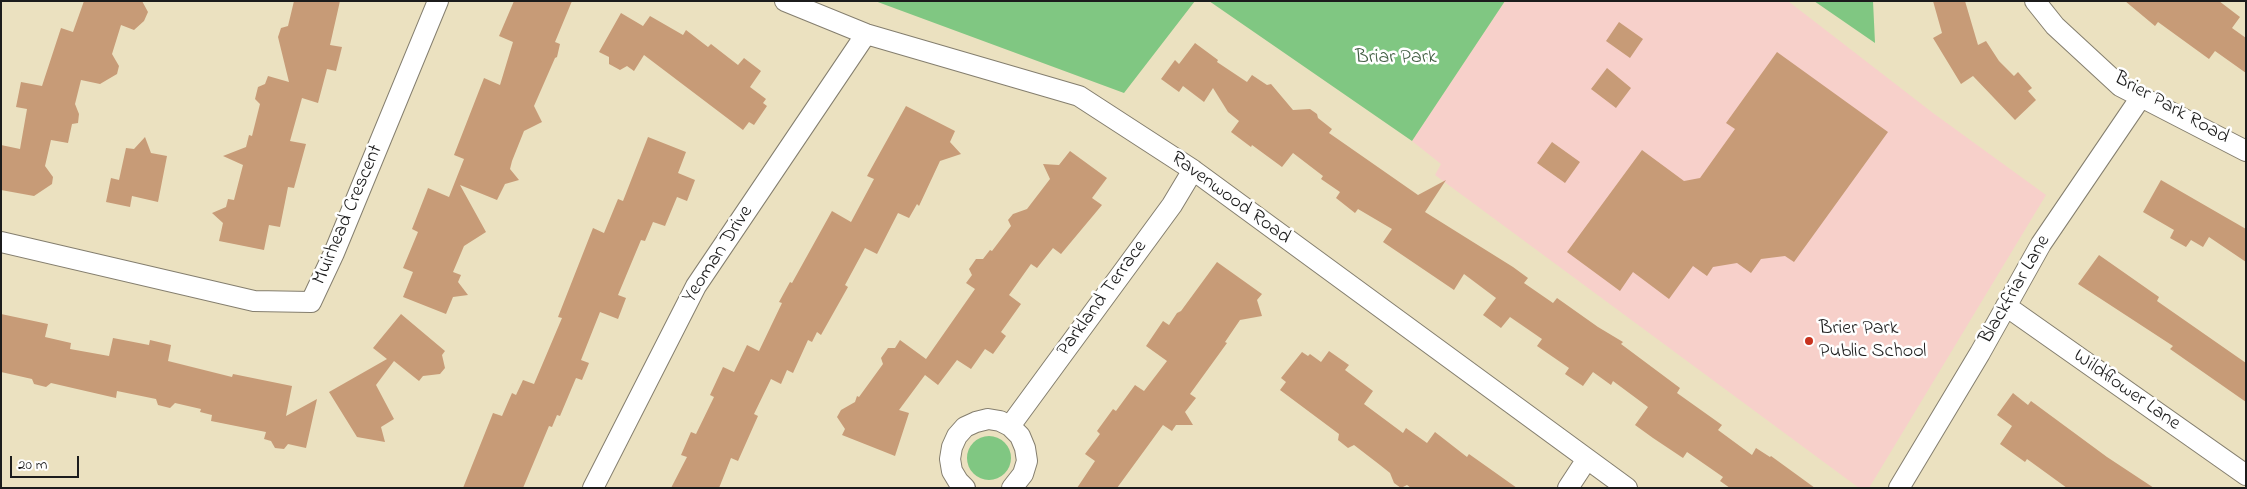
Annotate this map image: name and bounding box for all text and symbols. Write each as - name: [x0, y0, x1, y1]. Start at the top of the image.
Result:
- park label: Briar Park: [1355, 47, 1437, 71]
- street label: Brier Park Road: [2109, 67, 2233, 151]
- street label: Muirhead Crescent: [309, 141, 389, 289]
- street label: Ravenwood Road: [1165, 147, 1295, 251]
- street label: Yeoman Drive: [679, 202, 759, 308]
- street label: Blackfriar Lane: [1975, 231, 2057, 349]
- street label: Parkland Terrace: [1053, 236, 1153, 362]
- place label: Brier Park Public School: [1819, 318, 1926, 365]
- marker: Brier Park Public School: [1803, 335, 1815, 347]
- street label: Wildflower Lane: [2068, 345, 2184, 437]
- scale bar: [12, 446, 81, 478]
- text: 20 m: [18, 454, 47, 476]

